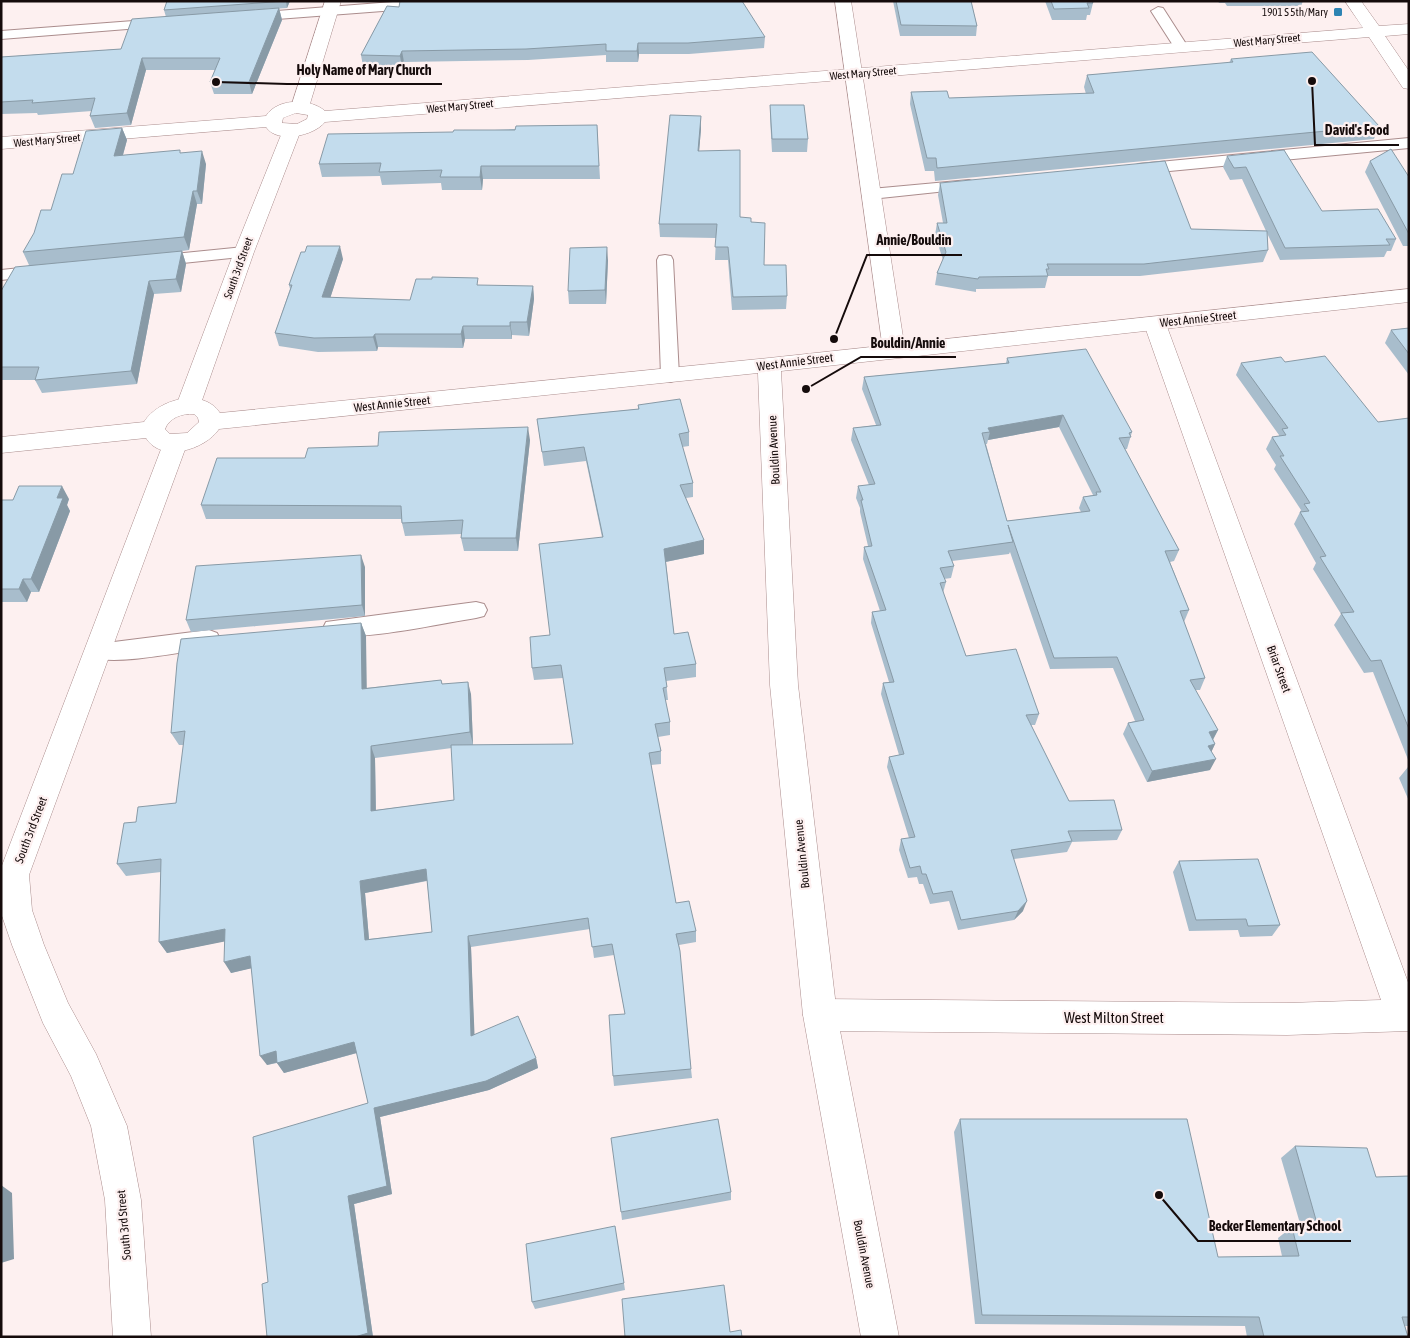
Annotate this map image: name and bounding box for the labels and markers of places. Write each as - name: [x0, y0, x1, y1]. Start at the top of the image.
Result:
- place label: 1901 S 5th/Mary: [1262, 6, 1328, 18]
- marker: 1901 S 5th/Mary: [1332, 6, 1344, 18]
- callout: Holy Name of Mary Church: [287, 55, 442, 84]
- callout: David's Food: [1315, 116, 1399, 145]
- callout: Annie/Bouldin: [867, 226, 962, 255]
- callout: Bouldin/Annie: [861, 328, 956, 357]
- callout: Becker Elementary School: [1198, 1212, 1351, 1241]

